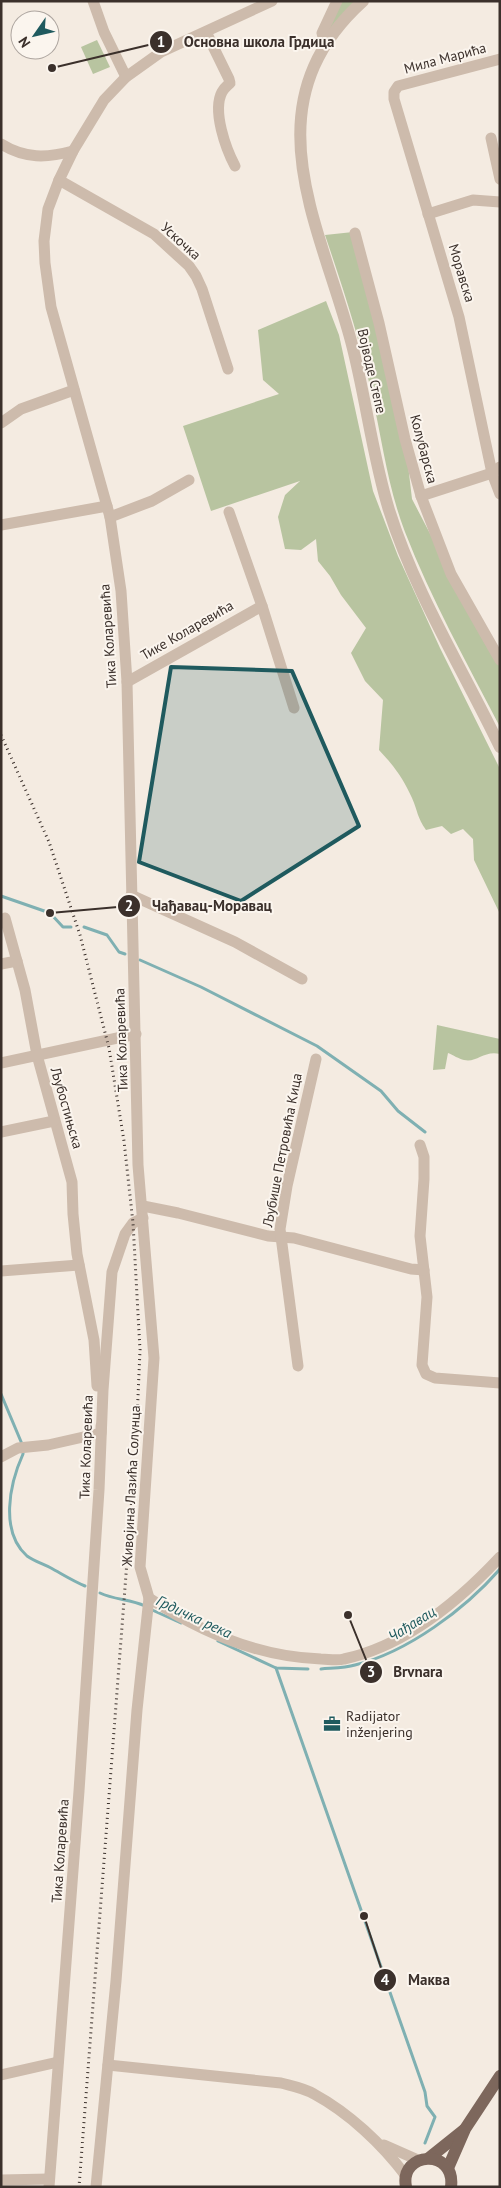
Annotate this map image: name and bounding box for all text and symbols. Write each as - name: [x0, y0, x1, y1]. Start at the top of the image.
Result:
- north arrow: [10, 10, 60, 60]
- callout: Основна школа Грдица: [148, 27, 344, 57]
- text: 1: [157, 32, 165, 51]
- text: Основна школа Грдица: [184, 32, 334, 51]
- text: N: [14, 33, 34, 51]
- street label: Мила Марића: [402, 38, 488, 78]
- street label: Ускочка: [157, 218, 205, 264]
- street label: Моравска: [445, 242, 479, 304]
- street label: Војводе Степе: [354, 327, 390, 415]
- street label: Колубарска: [406, 413, 442, 485]
- street label: Тика Коларевића: [95, 583, 121, 689]
- street label: Тике Коларевића: [137, 596, 237, 664]
- callout: Чађавац-Моравац: [117, 891, 282, 921]
- text: 2: [125, 896, 133, 915]
- text: Чађавац-Моравац: [152, 896, 273, 915]
- street label: Тика Коларевића: [110, 988, 132, 1092]
- street label: Љубостињска: [46, 1064, 87, 1151]
- street label: Љубише Петровића Кица: [258, 1072, 306, 1229]
- street label: Тика Коларевића: [75, 1395, 97, 1499]
- street label: Живојина Лазића Солунца: [118, 1405, 144, 1568]
- water label: Грдичка река: [153, 1591, 236, 1643]
- water label: Чађавац: [384, 1602, 439, 1646]
- callout: Brvnara: [359, 1657, 453, 1687]
- text: 3: [367, 1662, 375, 1681]
- text: Brvnara: [393, 1662, 443, 1681]
- place label: Radijator inženjering: [346, 1707, 413, 1741]
- office icon: Radijator inženjering: [322, 1714, 342, 1734]
- street label: Тика Коларевића: [47, 1798, 73, 1904]
- callout: Маква: [373, 1965, 460, 1995]
- text: 4: [381, 1970, 390, 1989]
- text: Маква: [408, 1970, 450, 1989]

